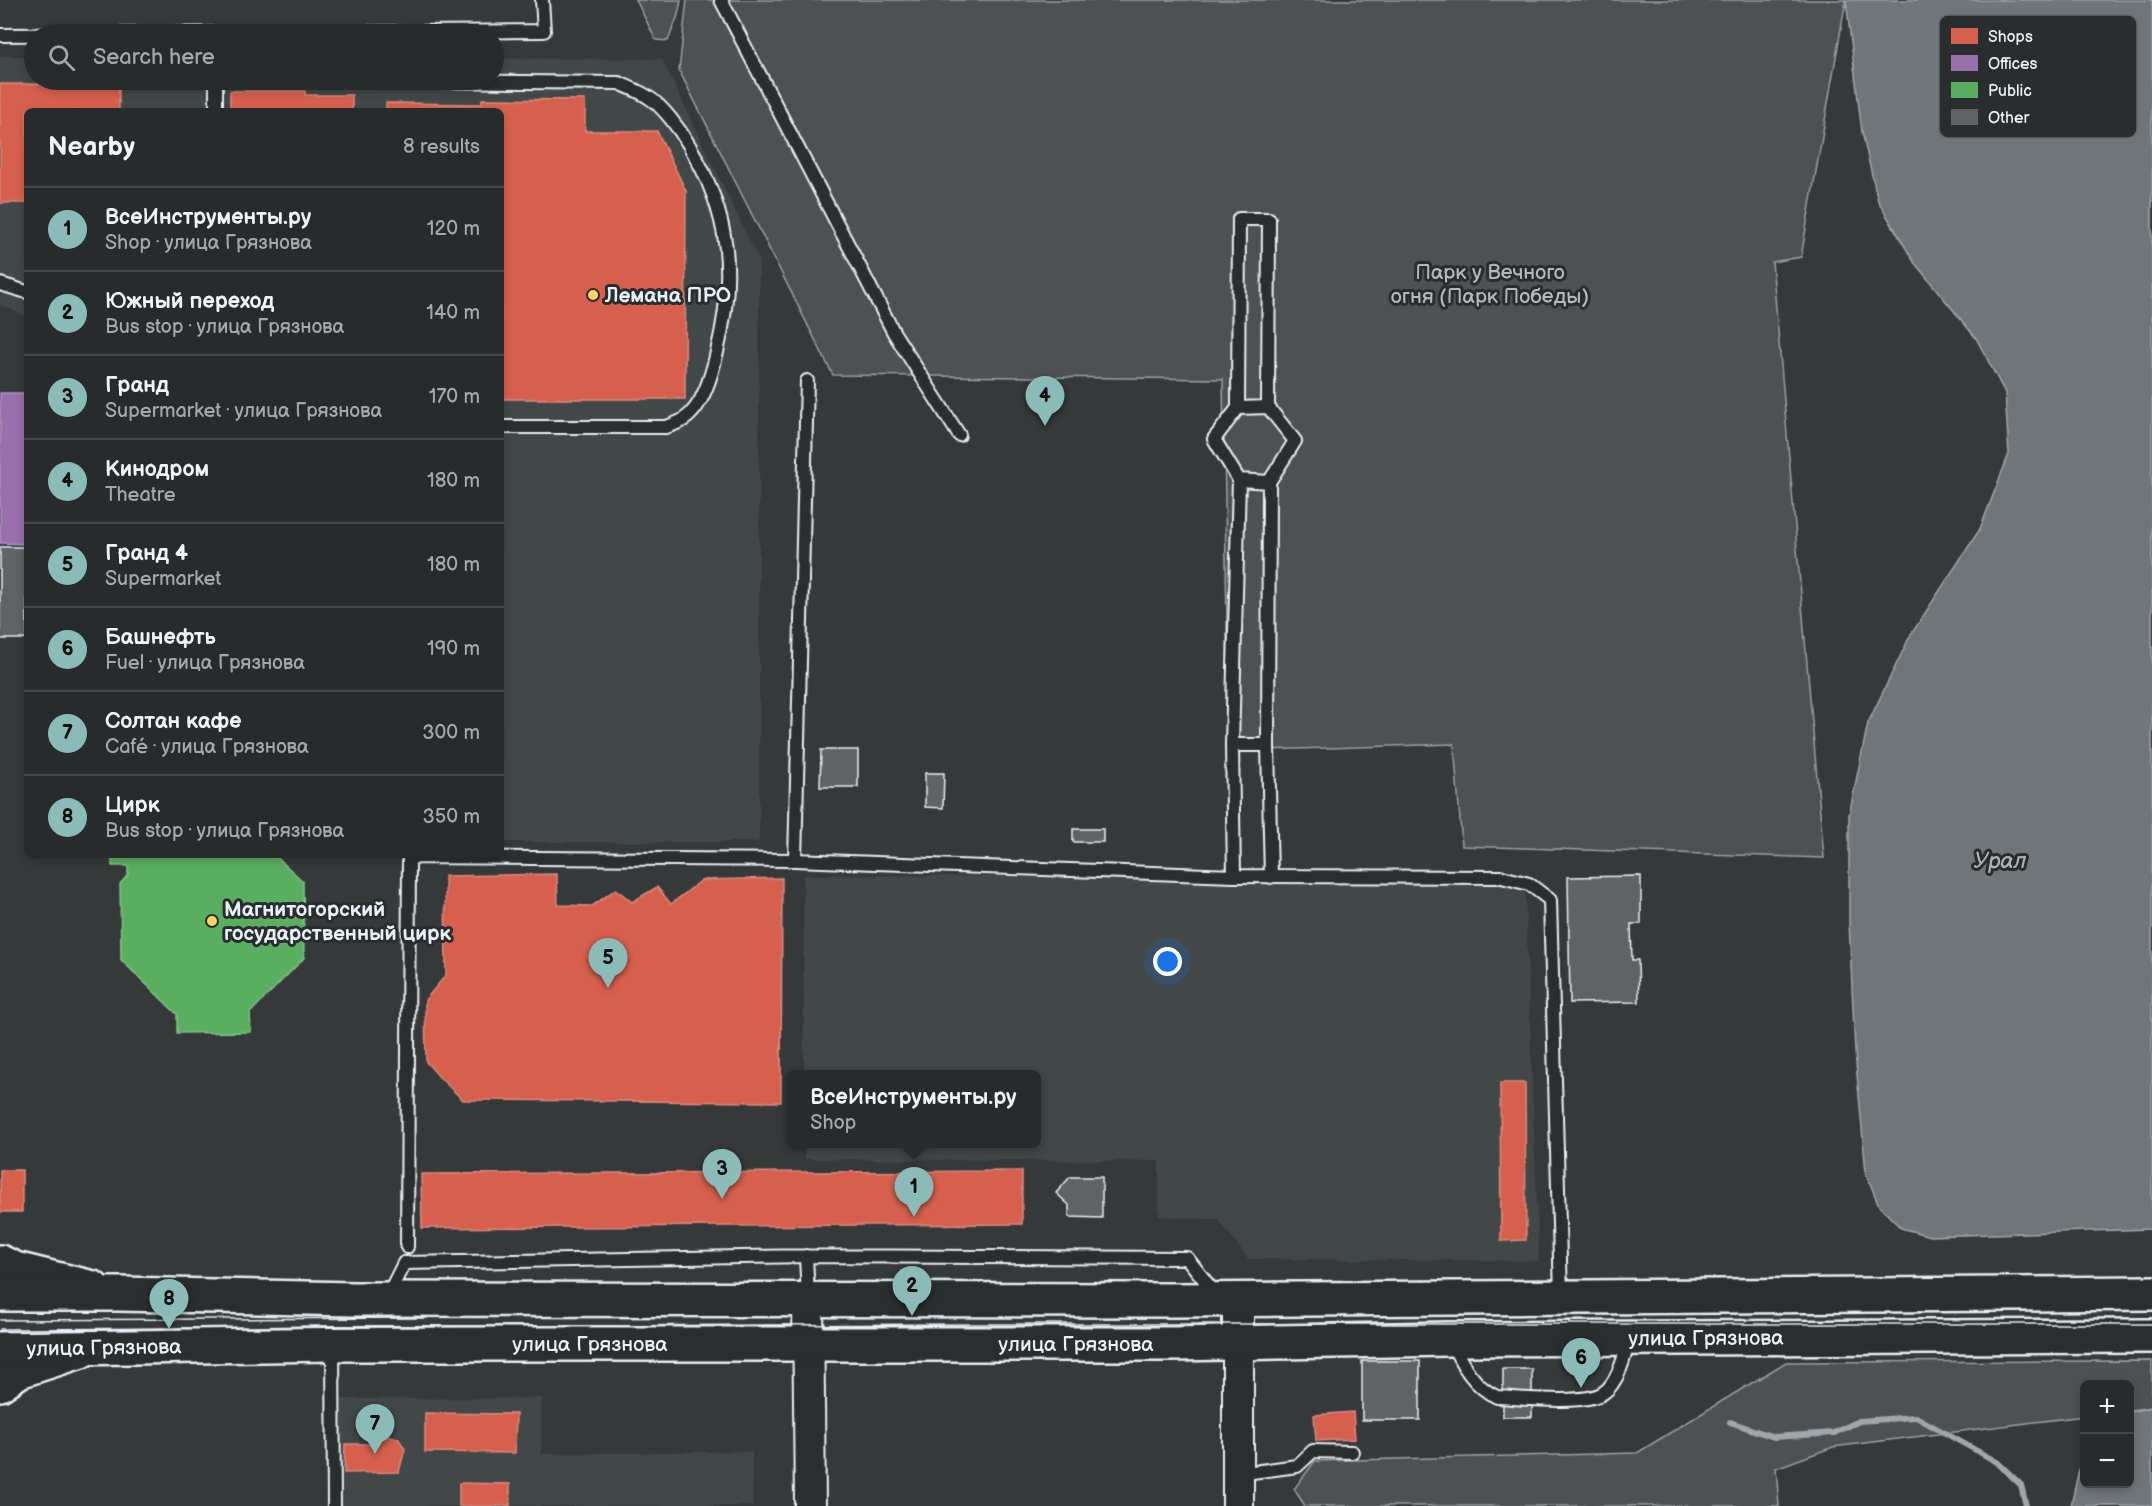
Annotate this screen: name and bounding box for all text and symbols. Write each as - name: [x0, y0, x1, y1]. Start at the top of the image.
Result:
- legend: [1939, 15, 2137, 138]
- search box: [24, 24, 504, 90]
- text: Shops: [1988, 28, 2033, 47]
- icon: search: [45, 41, 78, 74]
- text: Search here: [93, 44, 215, 71]
- text: Offices: [1988, 55, 2038, 74]
- text: Public: [1988, 82, 2032, 101]
- text: Other: [1988, 109, 2029, 128]
- text: Nearby: [48, 132, 135, 163]
- text: 8 results: [403, 135, 480, 159]
- text: ВсеИнструменты.ру: [105, 204, 311, 231]
- text: 1: [63, 217, 72, 241]
- text: 120 m: [427, 217, 480, 241]
- text: Shop · улица Грязнова: [105, 231, 312, 255]
- park label: Парк у Вечного огня (Парк Победы): [1391, 260, 1589, 309]
- place label: Лемана ПРО: [604, 283, 731, 308]
- text: Южный переход: [105, 288, 274, 315]
- marker: Лемана ПРО: [586, 288, 600, 302]
- text: 2: [62, 301, 73, 325]
- text: 140 m: [426, 301, 480, 325]
- text: Bus stop · улица Грязнова: [105, 315, 344, 339]
- text: Гранд: [105, 372, 169, 399]
- pin: 4: [1026, 376, 1064, 426]
- text: 3: [62, 385, 73, 409]
- text: 170 m: [429, 385, 480, 409]
- text: Supermarket · улица Грязнова: [105, 399, 382, 423]
- text: Кинодром: [105, 456, 209, 483]
- text: 4: [62, 469, 73, 493]
- text: 180 m: [427, 469, 480, 493]
- text: Theatre: [105, 483, 176, 507]
- text: Гранд 4: [105, 540, 188, 567]
- text: 5: [62, 553, 73, 577]
- text: 180 m: [427, 553, 480, 577]
- text: Supermarket: [105, 567, 221, 591]
- text: Башнефть: [105, 624, 216, 651]
- text: 6: [61, 637, 74, 661]
- text: 190 m: [427, 637, 480, 661]
- text: Fuel · улица Грязнова: [105, 651, 305, 675]
- text: Солтан кафе: [105, 708, 241, 735]
- text: 7: [62, 721, 73, 745]
- text: 300 m: [422, 721, 480, 745]
- text: Café · улица Грязнова: [105, 735, 309, 759]
- text: Цирк: [105, 792, 160, 819]
- text: 8: [61, 805, 74, 829]
- text: 350 m: [423, 805, 480, 829]
- text: Bus stop · улица Грязнова: [105, 819, 344, 843]
- water label: Урал: [1974, 848, 2027, 875]
- place label: Магнитогорский государственный цирк: [224, 897, 451, 946]
- marker: Магнитогорский государственный цирк: [205, 914, 219, 928]
- pin: 5: [588, 938, 628, 988]
- your location: [1153, 947, 1182, 976]
- popup: [786, 1070, 1041, 1148]
- text: ВсеИнструменты.ру: [810, 1084, 1017, 1111]
- text: Shop: [810, 1111, 856, 1135]
- pin: 3: [702, 1150, 742, 1199]
- pin: 1: [894, 1168, 934, 1217]
- pin: 2: [892, 1266, 932, 1316]
- pin: 8: [150, 1280, 188, 1329]
- street label: улица Грязнова: [1628, 1325, 1784, 1351]
- street label: улица Грязнова: [512, 1332, 668, 1357]
- street label: улица Грязнова: [998, 1332, 1154, 1357]
- street label: улица Грязнова: [26, 1334, 182, 1361]
- pin: 6: [1562, 1338, 1600, 1388]
- map controls: [2080, 1380, 2134, 1488]
- button: +: [2080, 1380, 2134, 1434]
- pin: 7: [356, 1404, 394, 1454]
- button: −: [2080, 1434, 2134, 1488]

